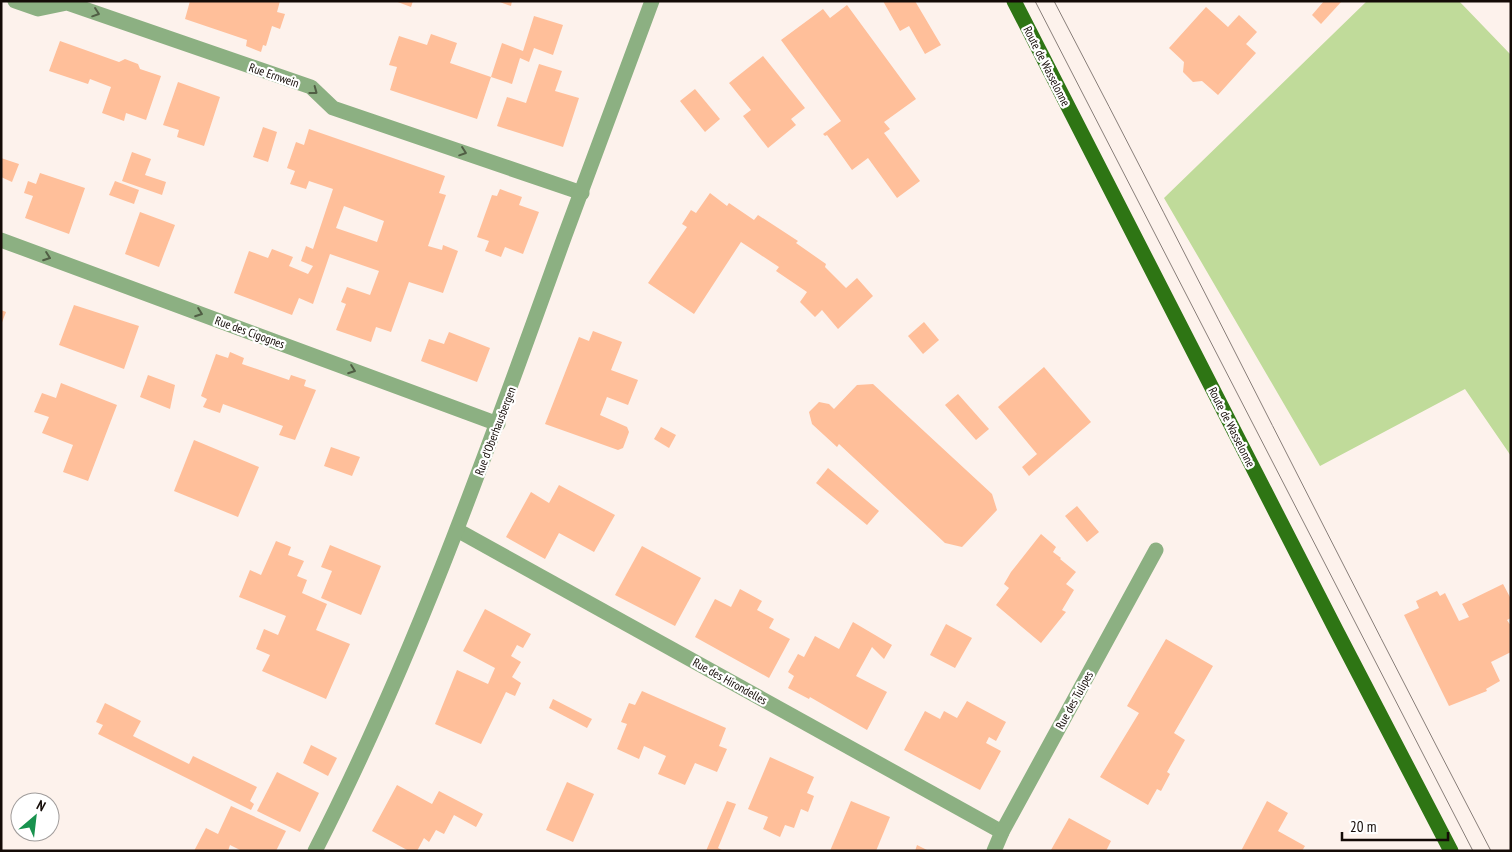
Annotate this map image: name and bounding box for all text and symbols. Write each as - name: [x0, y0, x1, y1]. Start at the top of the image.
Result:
- one-way arrow: [91, 7, 99, 17]
- street label: Route de Wasselonne: [1020, 23, 1074, 109]
- street label: Rue Ernwein: [247, 59, 301, 91]
- one-way arrow: [308, 86, 317, 94]
- one-way arrow: [458, 146, 467, 156]
- one-way arrow: [42, 251, 51, 261]
- one-way arrow: [195, 307, 203, 317]
- street label: Rue des Cigognes: [213, 312, 287, 352]
- one-way arrow: [347, 364, 355, 374]
- street label: Route de Wasselonne: [1205, 384, 1259, 470]
- street label: Rue d'Oberhausbergen: [471, 385, 519, 477]
- street label: Rue des Hirondelles: [690, 654, 770, 708]
- street label: Rue des Tulipes: [1052, 668, 1096, 732]
- north arrow: [10, 792, 60, 842]
- text: N: [34, 796, 49, 815]
- scale bar: [1342, 810, 1448, 842]
- text: 20 m: [1350, 817, 1376, 836]

